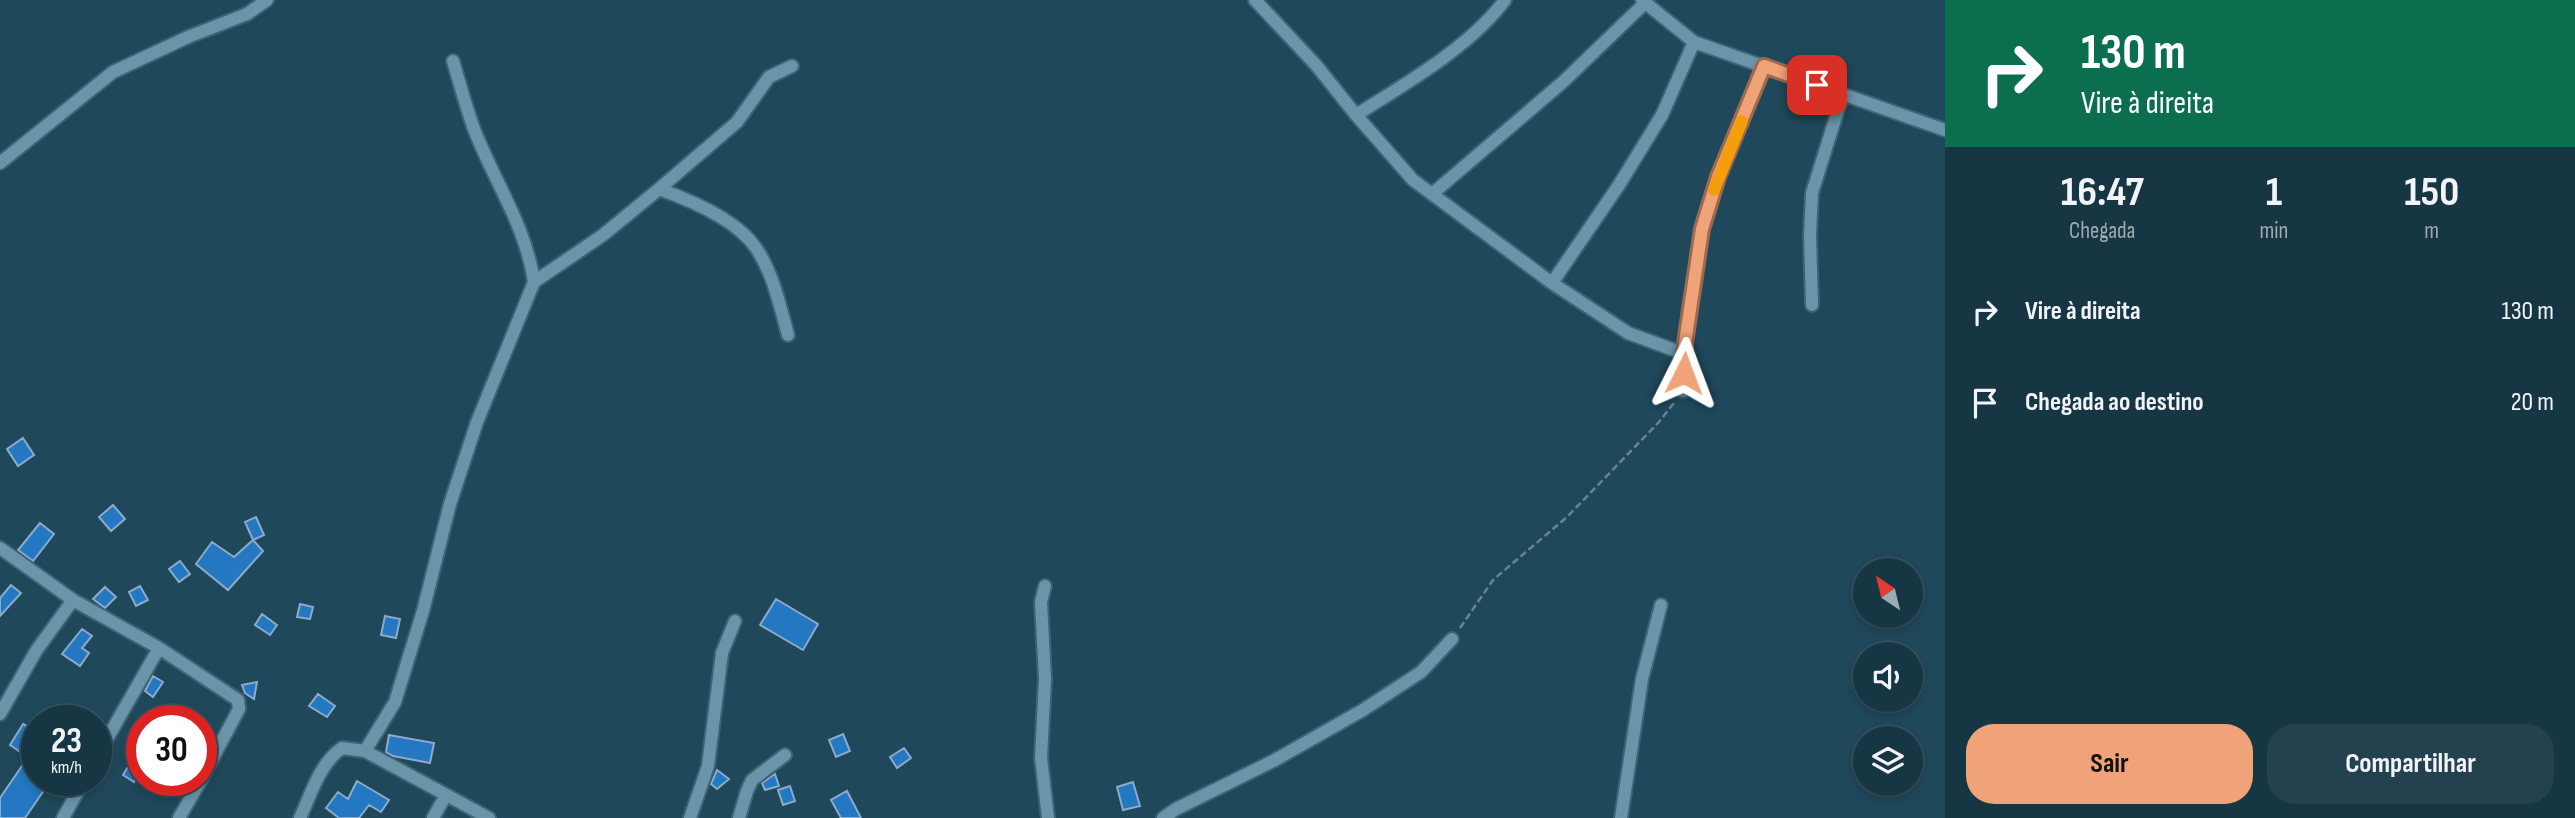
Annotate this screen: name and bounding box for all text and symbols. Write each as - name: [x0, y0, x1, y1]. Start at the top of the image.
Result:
- text: 130 m: [2081, 24, 2186, 83]
- icon: right: [1966, 28, 2057, 119]
- pin: [1787, 55, 1847, 115]
- icon: arrive: [1798, 66, 1836, 104]
- text: Vire à direita: [2081, 84, 2214, 123]
- text: 16:47: [2061, 167, 2144, 218]
- text: 1: [2266, 167, 2282, 218]
- text: 150: [2404, 167, 2459, 218]
- text: Chegada: [2069, 217, 2135, 245]
- text: min: [2260, 217, 2288, 245]
- text: m: [2424, 217, 2439, 245]
- icon: right: [1966, 293, 2004, 331]
- text: Vire à direita: [2025, 296, 2141, 327]
- text: 130 m: [2502, 296, 2554, 327]
- position arrow: [1647, 336, 1721, 410]
- icon: arrive: [1966, 384, 2004, 422]
- text: Chegada ao destino: [2025, 387, 2204, 418]
- text: 20 m: [2511, 387, 2554, 418]
- north arrow: [1853, 558, 1923, 628]
- map controls: [1853, 558, 1923, 796]
- button: sound: [1853, 642, 1923, 712]
- speed limit sign: 30: [126, 705, 217, 796]
- text: 23: [51, 720, 82, 763]
- button: Sair: [1966, 724, 2253, 804]
- button: Compartilhar: [2267, 724, 2554, 804]
- button: layers: [1853, 726, 1923, 796]
- text: km/h: [51, 757, 82, 778]

